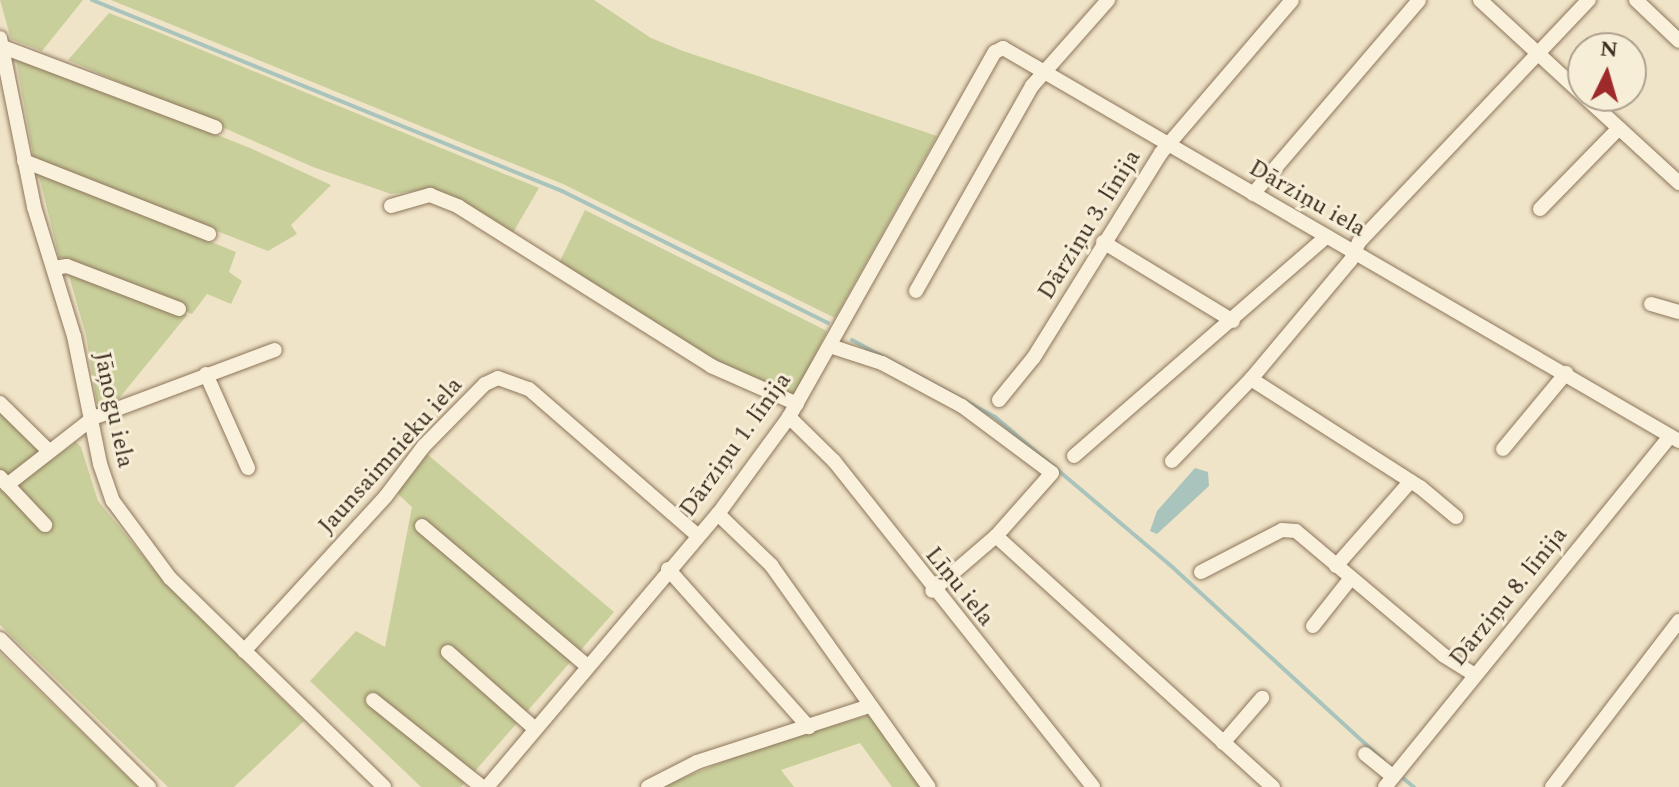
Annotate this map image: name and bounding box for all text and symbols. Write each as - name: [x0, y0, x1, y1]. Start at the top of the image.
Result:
- north arrow: [1567, 32, 1647, 112]
- text: N: [1599, 32, 1619, 67]
- street label: Dārziņu 3. līnija: [1032, 145, 1148, 305]
- street label: Dārziņu iela: [1243, 154, 1371, 244]
- street label: Jāņogu iela: [87, 349, 139, 471]
- street label: Dārziņu 1. līnija: [674, 367, 798, 523]
- street label: Jaunsaimnieku iela: [313, 371, 469, 541]
- street label: Dārziņu 8. līnija: [1444, 521, 1574, 673]
- street label: Līņu iela: [918, 541, 1000, 633]

